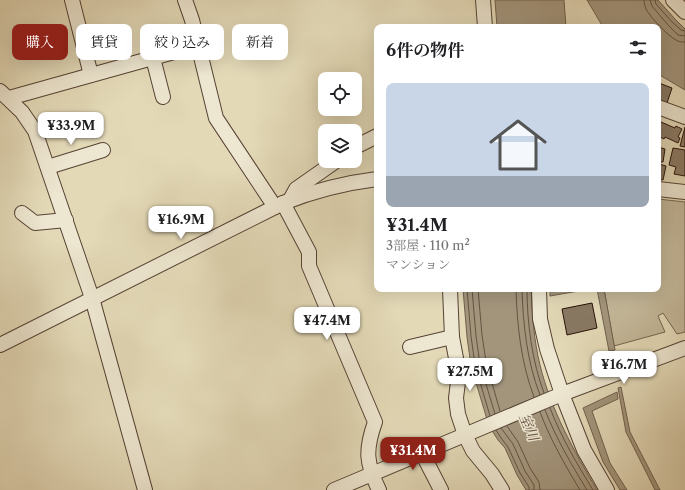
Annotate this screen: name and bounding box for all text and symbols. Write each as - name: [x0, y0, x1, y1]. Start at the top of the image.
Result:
- chip: 購入: [12, 24, 68, 60]
- chip: 賃貸: [76, 24, 132, 60]
- chip: 絞り込み: [140, 24, 224, 60]
- chip: 新着: [232, 24, 288, 60]
- icon: filters: [627, 37, 649, 59]
- text: 6件の物件: [386, 40, 464, 60]
- map controls: [318, 72, 362, 168]
- button: locate: [318, 72, 362, 116]
- icon: home: [482, 109, 554, 181]
- pin: ¥33.9M: [38, 112, 104, 146]
- text: ¥33.9M: [47, 117, 95, 133]
- button: layers: [318, 124, 362, 168]
- pin: ¥16.9M: [148, 206, 214, 240]
- text: ¥16.9M: [157, 211, 205, 227]
- text: ¥31.4M: [386, 215, 448, 235]
- text: 3部屋 · 110 m²: [386, 237, 470, 253]
- text: マンション: [386, 256, 450, 272]
- pin: ¥47.4M: [294, 307, 360, 341]
- text: ¥47.4M: [303, 312, 351, 328]
- pin: ¥16.7M: [591, 351, 657, 385]
- text: ¥16.7M: [601, 356, 647, 372]
- pin: ¥27.5M: [437, 358, 503, 392]
- text: ¥27.5M: [446, 363, 494, 379]
- water label: 室川: [515, 411, 544, 445]
- pin: ¥31.4M: [380, 437, 446, 471]
- text: ¥31.4M: [389, 442, 437, 458]

